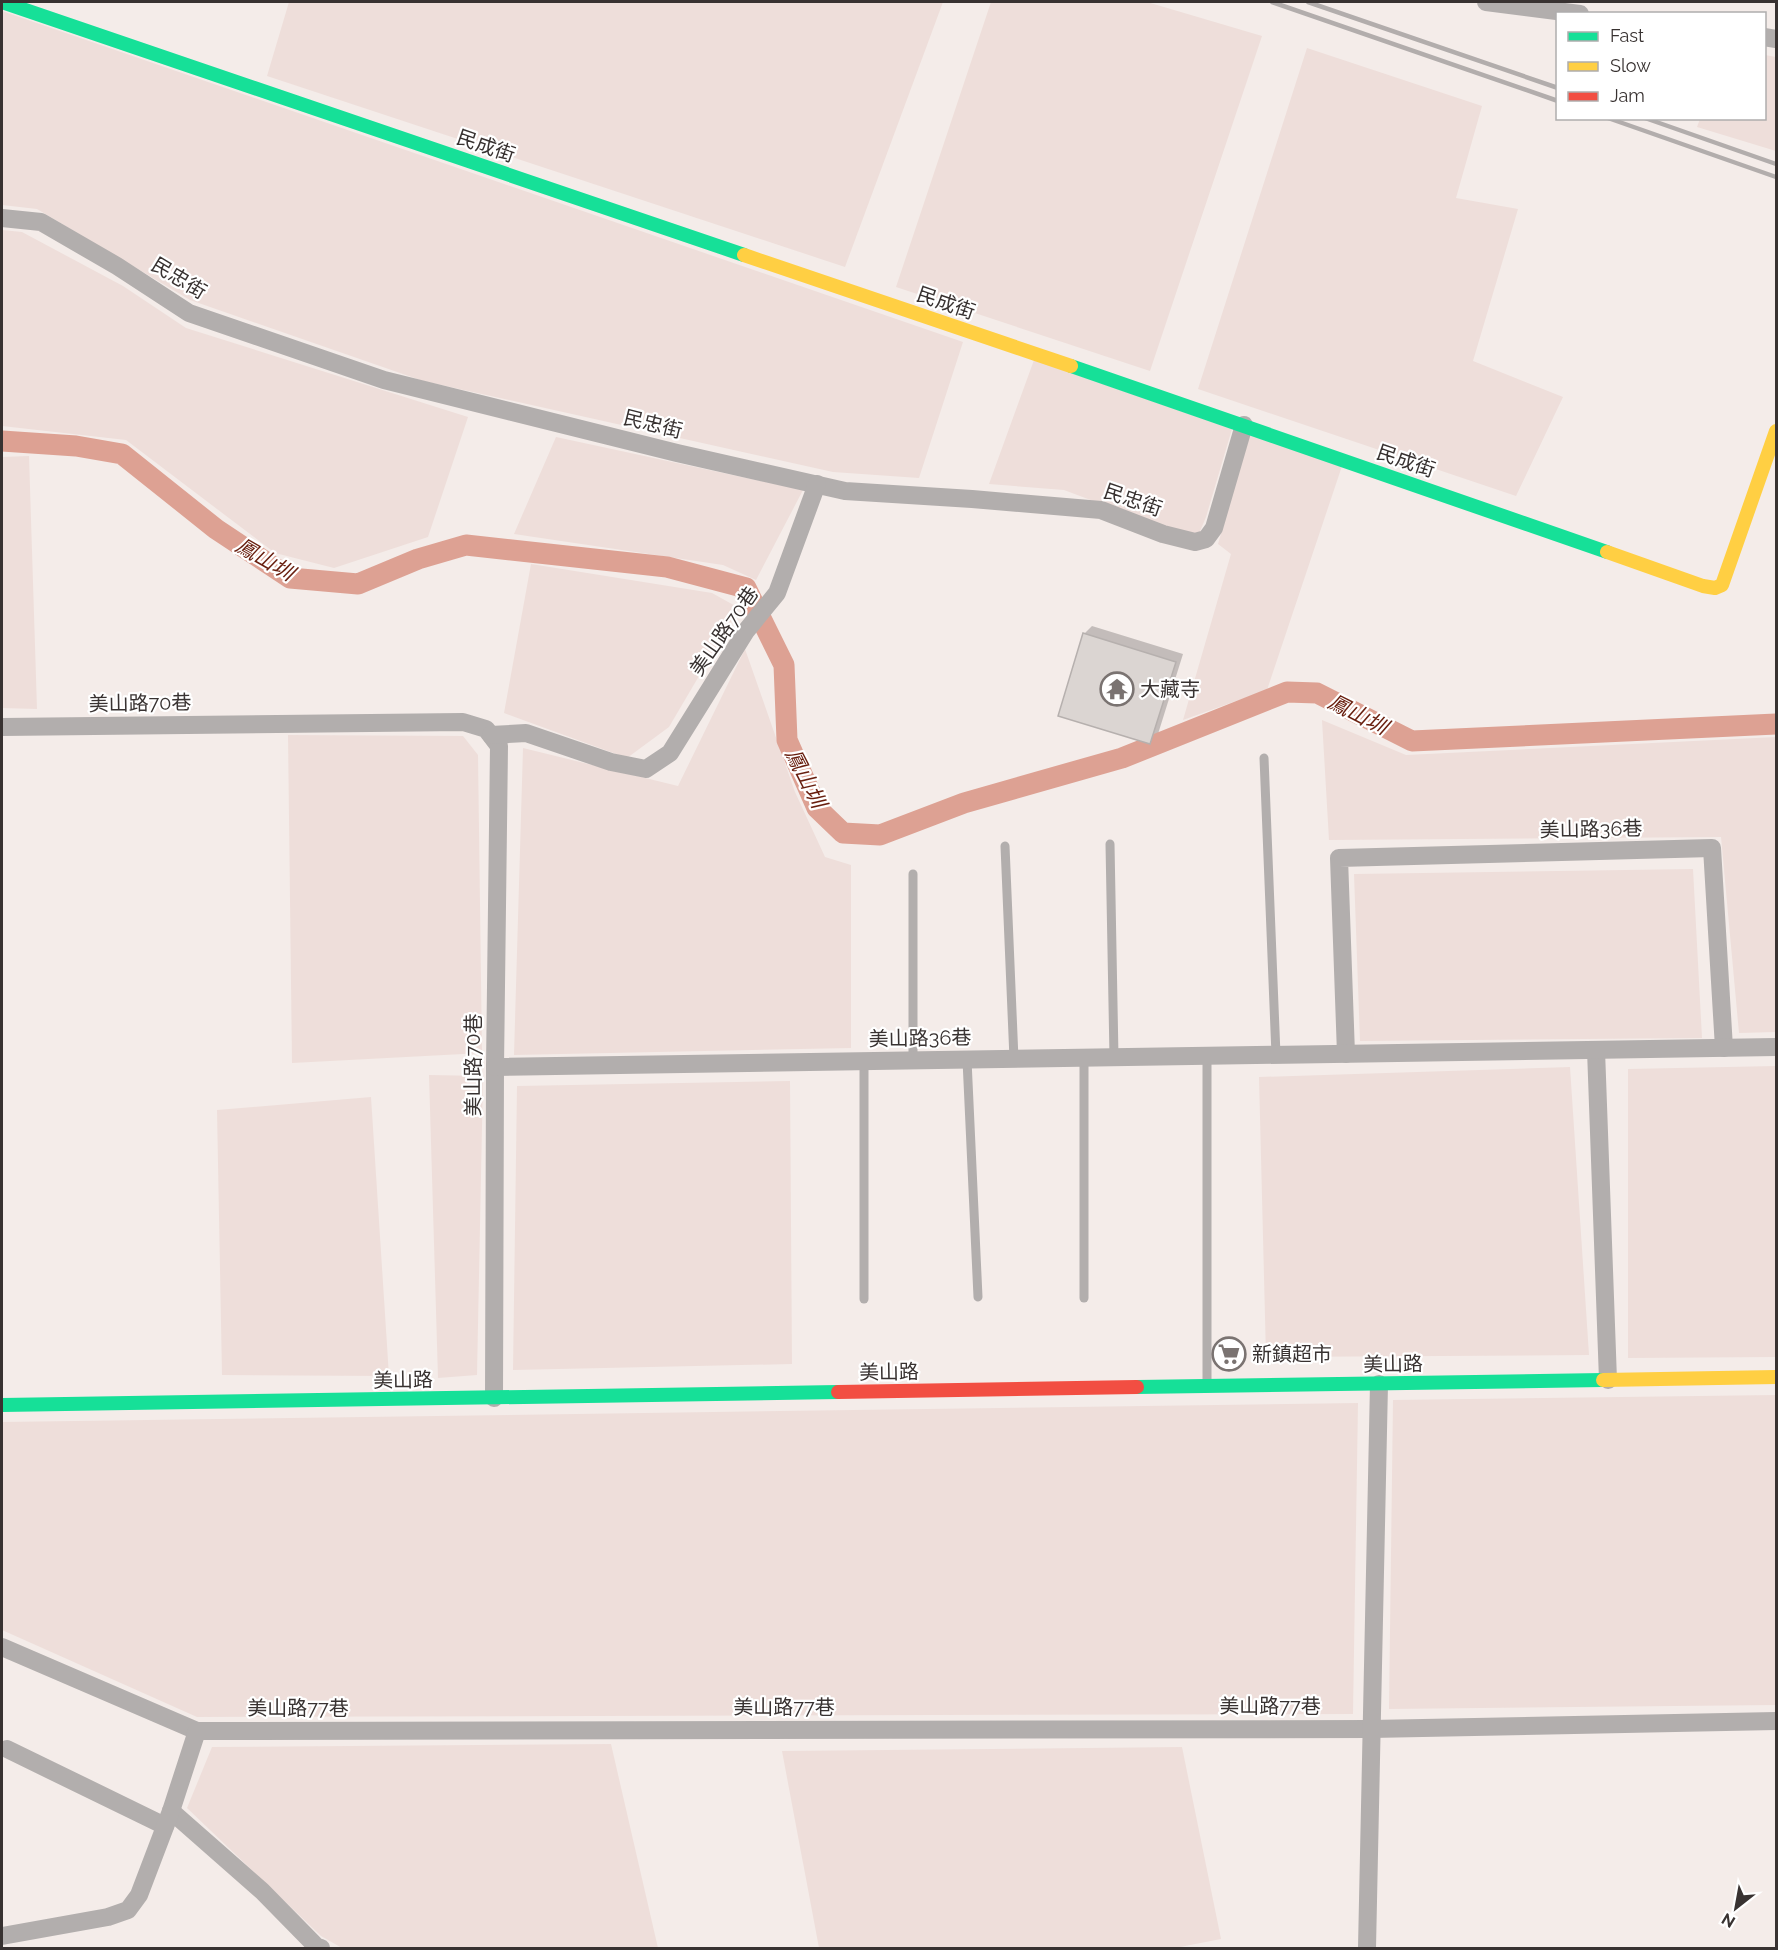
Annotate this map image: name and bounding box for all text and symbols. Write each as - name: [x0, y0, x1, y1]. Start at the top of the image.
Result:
- legend: [1556, 12, 1766, 120]
- text: Fast: [1610, 25, 1644, 46]
- text: Slow: [1610, 55, 1651, 76]
- text: Jam: [1610, 85, 1645, 106]
- street label: 民成街: [454, 125, 518, 167]
- street label: 民忠街: [147, 252, 211, 304]
- street label: 民成街: [914, 282, 978, 324]
- street label: 民忠街: [621, 405, 685, 443]
- street label: 民成街: [1374, 440, 1438, 482]
- street label: 民忠街: [1101, 479, 1165, 521]
- water label: 鳳山圳: [231, 532, 301, 587]
- street label: 美山路70巷: [685, 582, 763, 680]
- temple icon: 大藏寺: [1099, 671, 1135, 707]
- place label: 大藏寺: [1140, 677, 1200, 701]
- water label: 鳳山圳: [1324, 689, 1394, 741]
- street label: 美山路70巷: [88, 690, 192, 716]
- water label: 鳳山圳: [781, 744, 833, 814]
- street label: 美山路36巷: [1539, 816, 1643, 842]
- street label: 美山路70巷: [461, 1014, 485, 1116]
- street label: 美山路36巷: [868, 1025, 972, 1051]
- supermarket icon: 新鎮超市: [1211, 1336, 1247, 1372]
- place label: 新鎮超市: [1252, 1342, 1332, 1366]
- street label: 美山路: [1363, 1351, 1423, 1377]
- street label: 美山路: [859, 1359, 919, 1385]
- street label: 美山路: [373, 1367, 433, 1393]
- street label: 美山路77巷: [1219, 1694, 1321, 1718]
- street label: 美山路77巷: [733, 1695, 835, 1719]
- street label: 美山路77巷: [247, 1696, 349, 1720]
- north arrow: [1706, 1878, 1766, 1938]
- text: N: [1718, 1909, 1739, 1932]

